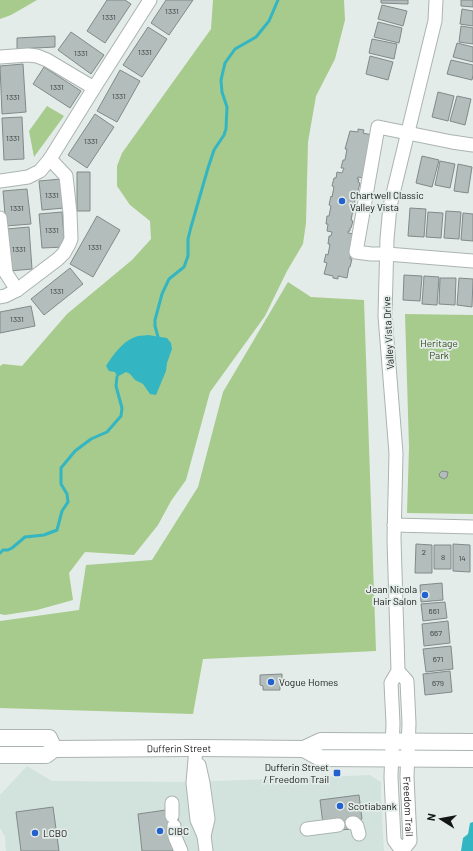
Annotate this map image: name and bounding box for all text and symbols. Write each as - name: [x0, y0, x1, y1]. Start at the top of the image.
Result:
- house number: 1331: [165, 6, 179, 16]
- house number: 1331: [102, 12, 116, 22]
- house number: 1331: [138, 47, 152, 57]
- house number: 1331: [74, 48, 88, 58]
- house number: 1331: [50, 82, 64, 92]
- house number: 1331: [112, 91, 126, 101]
- house number: 1331: [6, 92, 20, 102]
- house number: 1331: [6, 133, 20, 143]
- house number: 1331: [84, 136, 98, 146]
- place label: Chartwell Classic Valley Vista: [350, 189, 424, 213]
- house number: 1331: [45, 190, 59, 200]
- marker: Chartwell Classic Valley Vista: [337, 196, 347, 206]
- house number: 1331: [10, 203, 24, 213]
- house number: 1331: [45, 225, 59, 235]
- house number: 1331: [88, 242, 102, 252]
- house number: 1331: [12, 244, 26, 254]
- house number: 1331: [50, 286, 64, 296]
- street label: Valley Vista Drive: [380, 296, 396, 370]
- house number: 1331: [10, 314, 24, 324]
- park label: Heritage Park: [420, 337, 458, 361]
- house number: 2: [422, 547, 426, 557]
- house number: 8: [441, 552, 445, 562]
- house number: 14: [458, 553, 466, 563]
- place label: Jean Nicola Hair Salon: [366, 583, 417, 607]
- marker: Jean Nicola Hair Salon: [420, 590, 430, 600]
- house number: 661: [429, 606, 440, 616]
- house number: 667: [430, 628, 442, 638]
- house number: 671: [433, 654, 444, 664]
- place label: Vogue Homes: [279, 676, 338, 688]
- marker: Vogue Homes: [266, 677, 276, 687]
- house number: 679: [432, 678, 444, 688]
- street label: Dufferin Street: [147, 742, 212, 754]
- place label: Dufferin Street / Freedom Trail: [263, 761, 329, 785]
- marker: Dufferin Street / Freedom Trail: [332, 768, 342, 778]
- street label: Freedom Trail: [401, 776, 416, 837]
- north arrow: [421, 799, 461, 839]
- place label: Scotiabank: [348, 800, 397, 812]
- marker: Scotiabank: [335, 801, 345, 811]
- text: N: [424, 812, 438, 822]
- place label: CIBC: [168, 825, 189, 837]
- marker: CIBC: [155, 826, 165, 836]
- place label: LCBO: [43, 827, 67, 839]
- marker: LCBO: [30, 828, 40, 838]

